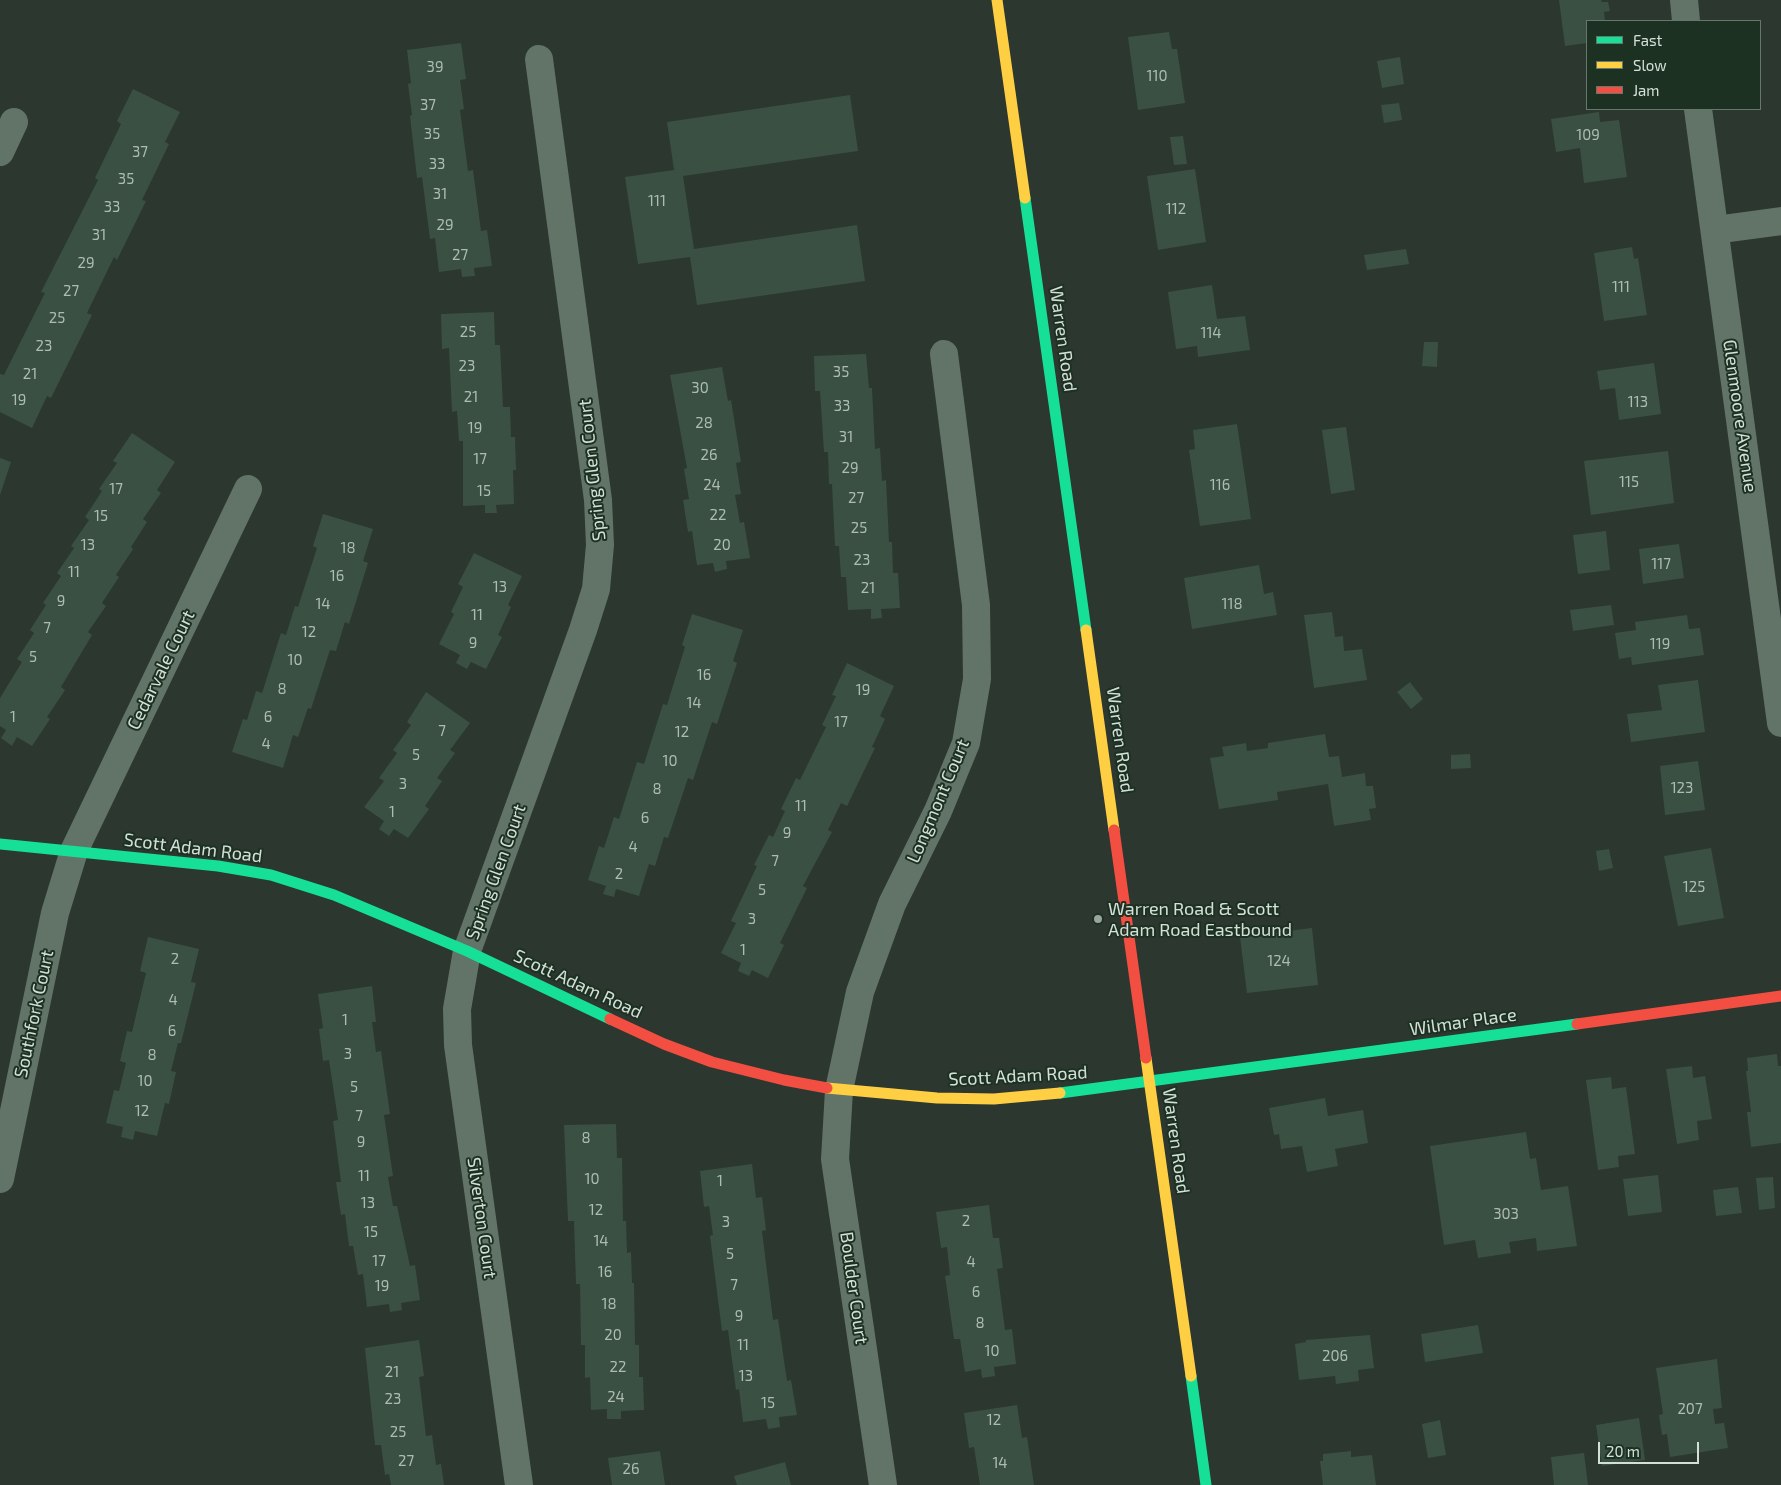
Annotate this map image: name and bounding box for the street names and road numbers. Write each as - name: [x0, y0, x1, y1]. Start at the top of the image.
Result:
- street label: Warren Road: [1045, 285, 1081, 393]
- street label: Glenmoore Avenue: [1719, 338, 1761, 494]
- street label: Spring Glen Court: [574, 398, 610, 542]
- street label: Cedarvale Court: [123, 607, 199, 733]
- street label: Warren Road: [1102, 686, 1138, 794]
- street label: Longmont Court: [902, 736, 974, 866]
- street label: Spring Glen Court: [462, 801, 530, 943]
- street label: Scott Adam Road: [123, 829, 263, 867]
- street label: Scott Adam Road: [510, 945, 646, 1023]
- street label: Southfork Court: [10, 948, 58, 1080]
- street label: Wilmar Place: [1408, 1004, 1518, 1040]
- street label: Scott Adam Road: [948, 1062, 1088, 1090]
- street label: Warren Road: [1158, 1087, 1194, 1195]
- street label: Silverton Court: [463, 1156, 501, 1280]
- street label: Boulder Court: [835, 1231, 873, 1345]

